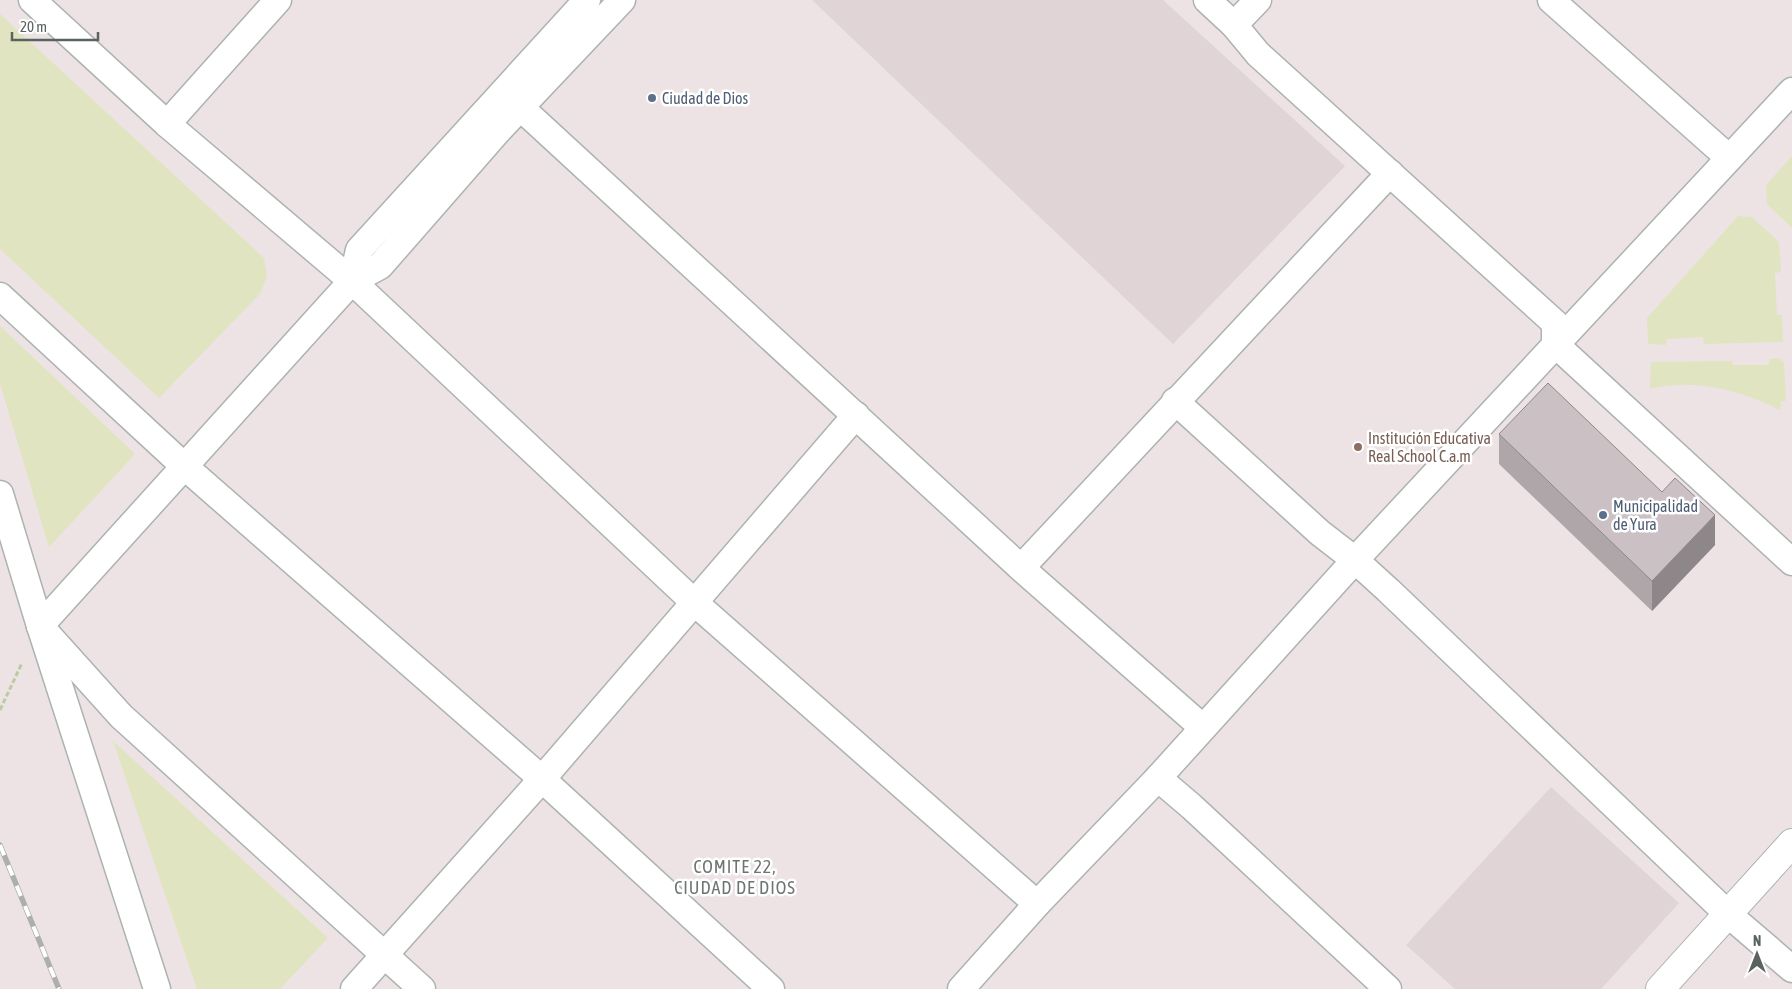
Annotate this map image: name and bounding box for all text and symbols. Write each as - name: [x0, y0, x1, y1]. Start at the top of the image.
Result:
- scale bar: [12, 10, 99, 42]
- text: 20 m: [20, 18, 47, 35]
- place label: Ciudad de Dios: [662, 89, 749, 107]
- marker: Ciudad de Dios: [646, 92, 658, 104]
- place label: Institución Educativa Real School C.a.m: [1368, 429, 1491, 465]
- marker: Institución Educativa Real School C.a.m: [1352, 441, 1364, 453]
- place label: Municipalidad de Yura: [1613, 497, 1698, 533]
- marker: Municipalidad de Yura: [1597, 509, 1609, 521]
- district label: COMITE 22, CIUDAD DE DIOS: [674, 856, 796, 898]
- north arrow: [1732, 929, 1782, 979]
- text: N: [1753, 933, 1761, 949]

